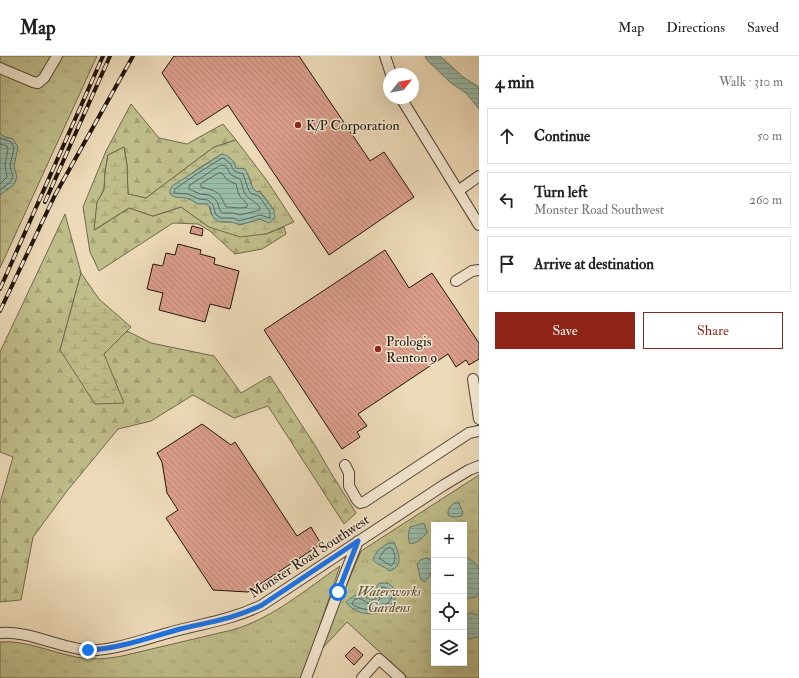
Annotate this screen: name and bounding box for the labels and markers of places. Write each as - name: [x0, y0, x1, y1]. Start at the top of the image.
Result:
- place label: K/P Corporation: [306, 117, 400, 135]
- marker: K/P Corporation: [293, 120, 303, 130]
- place label: Prologis Renton 9: [386, 333, 437, 366]
- marker: Prologis Renton 9: [373, 344, 383, 354]

